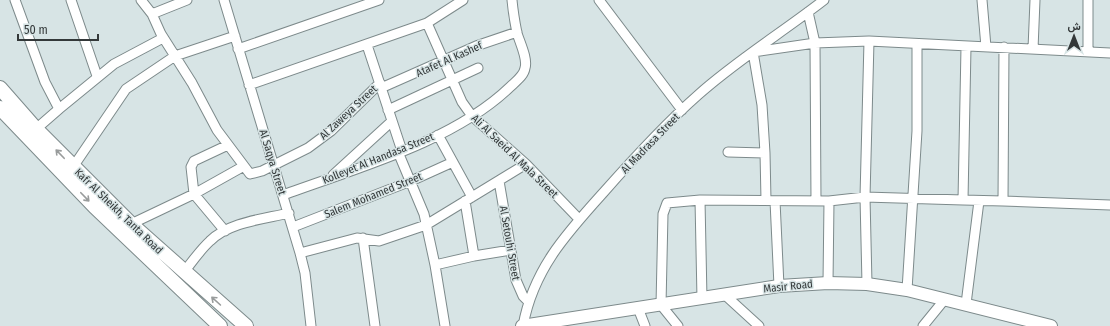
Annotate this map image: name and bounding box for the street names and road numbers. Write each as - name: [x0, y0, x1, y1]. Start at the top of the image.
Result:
- street label: Atafet Al Kashef: [414, 39, 485, 80]
- street label: Al Zaweya Street: [317, 82, 380, 142]
- street label: Al Madrasa Street: [618, 110, 683, 176]
- street label: Ali Al Saeid Al Mala Street: [469, 112, 561, 201]
- street label: Al Saqya Street: [256, 128, 289, 197]
- street label: Kolleyet Al Handasa Street: [321, 130, 436, 187]
- street label: Kafr Al Sheikh, Tanta Road: [72, 166, 165, 257]
- street label: Salem Mohamed Street: [322, 170, 424, 221]
- street label: Al Setouhi Street: [497, 205, 523, 282]
- street label: Masir Road: [763, 277, 814, 296]

